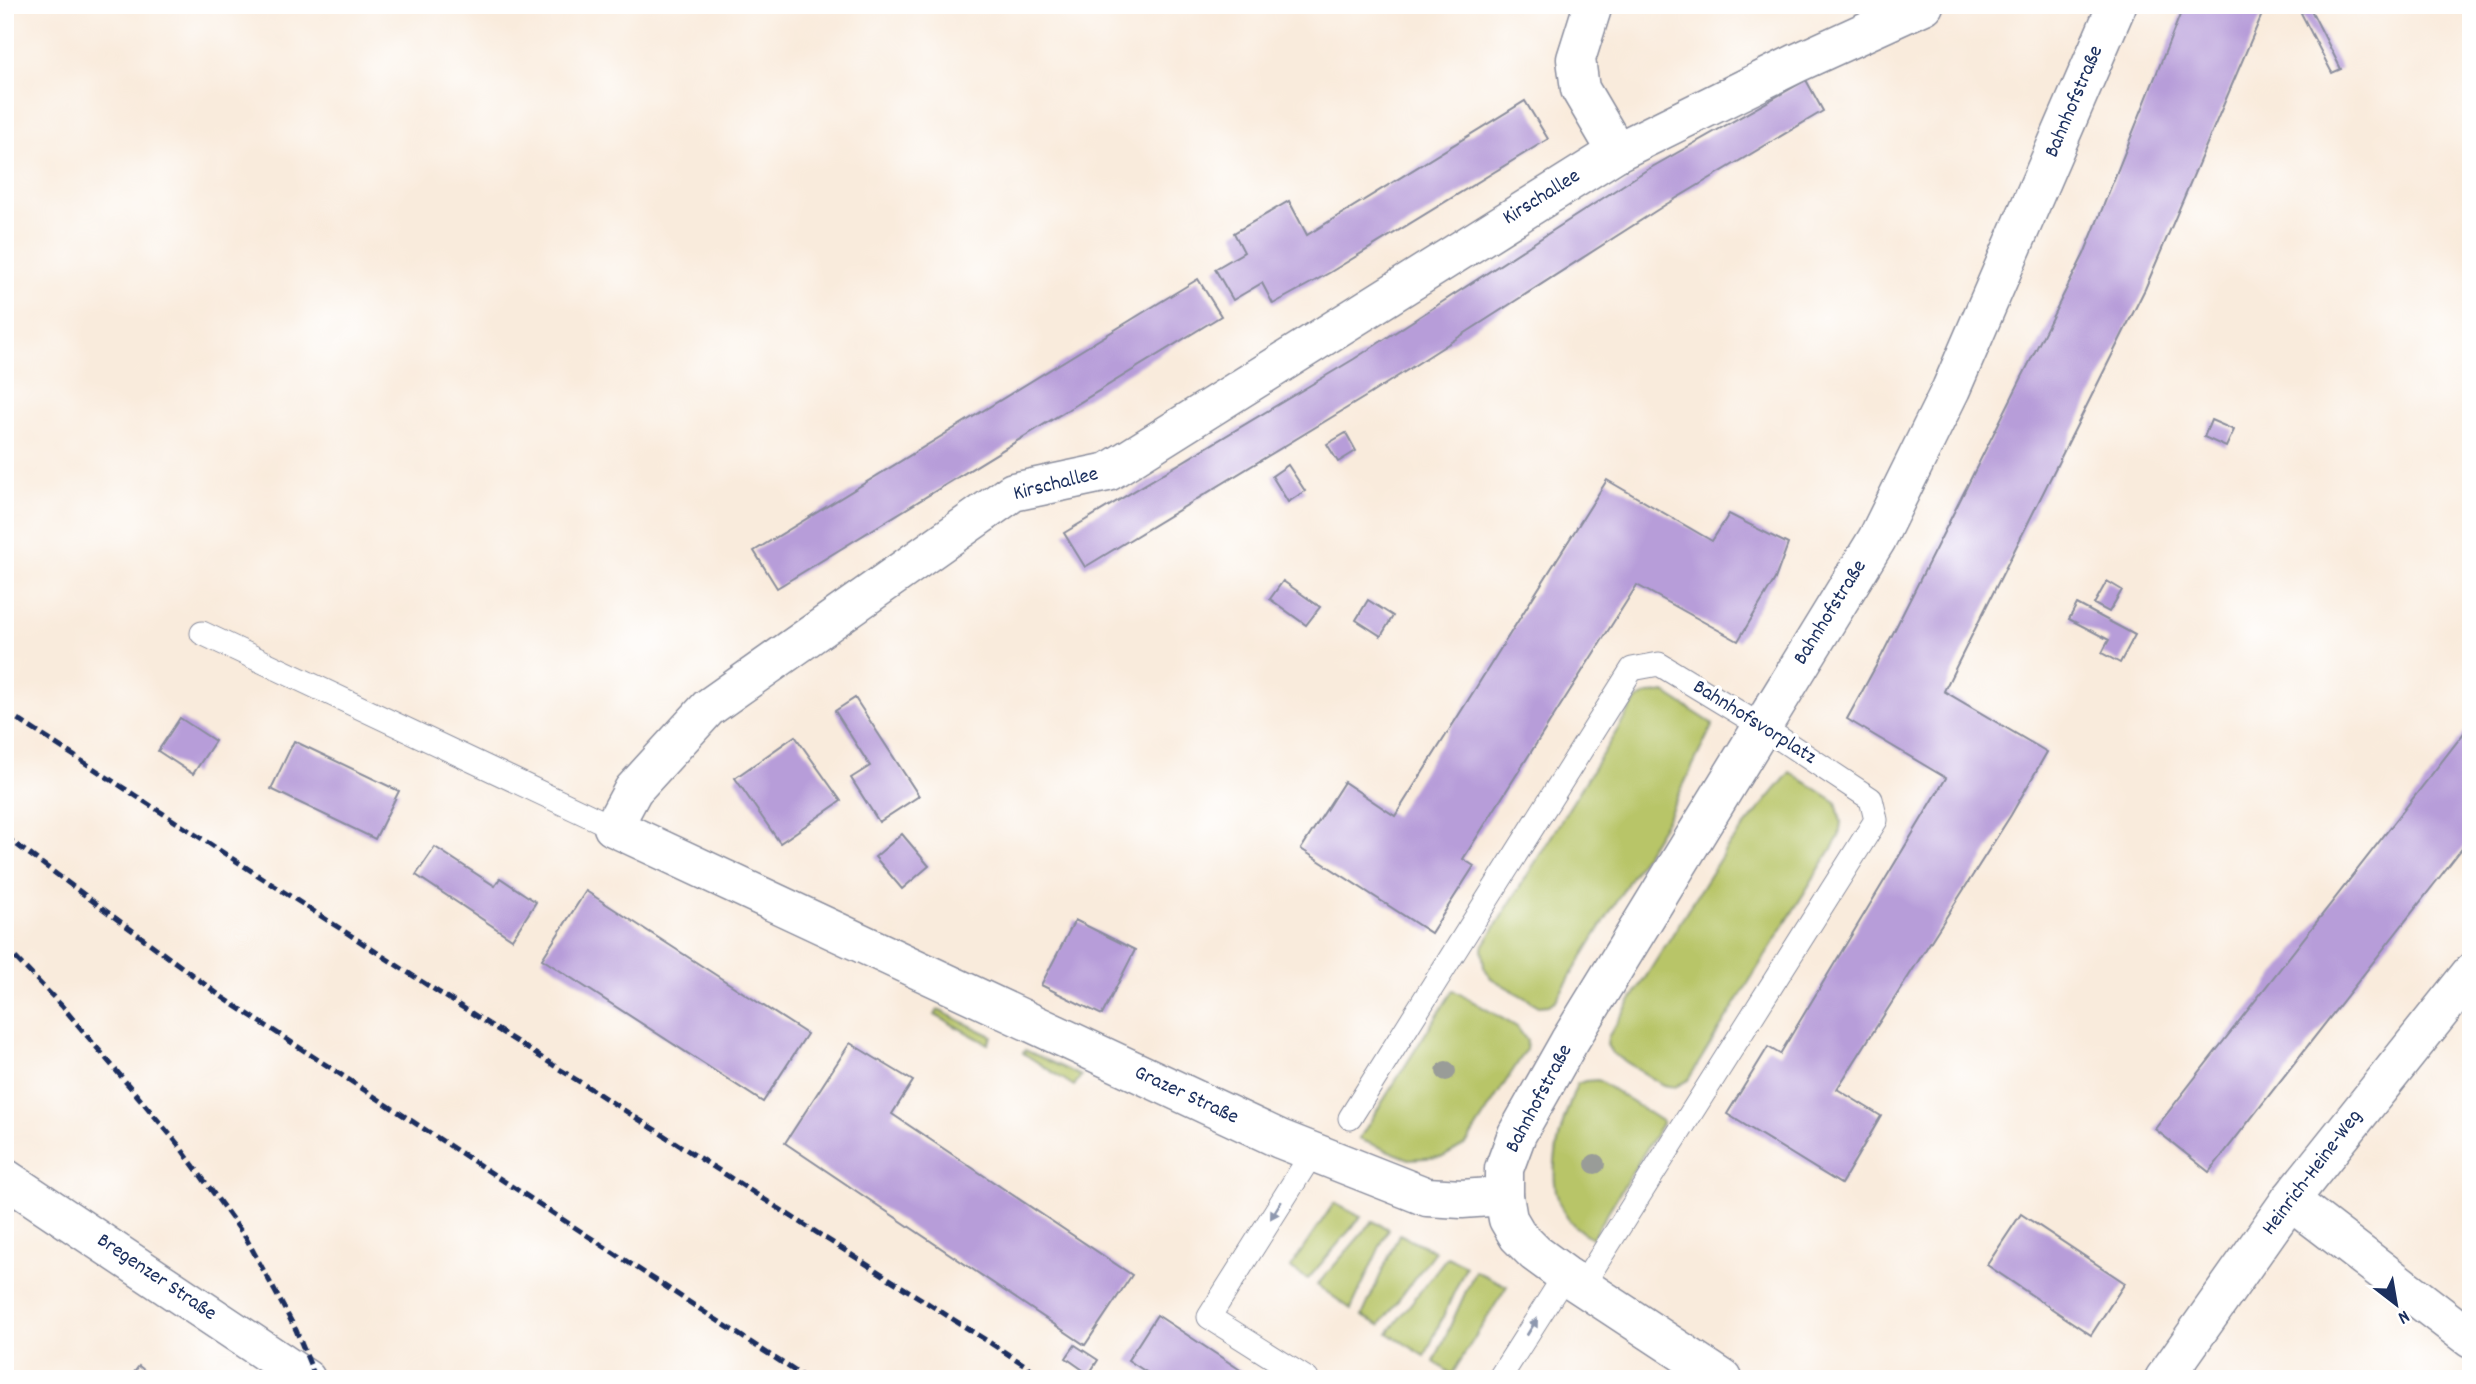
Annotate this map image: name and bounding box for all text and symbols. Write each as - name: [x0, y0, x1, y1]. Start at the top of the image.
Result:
- street label: Bahnhofstraße: [2038, 41, 2112, 163]
- street label: Kirschallee: [1497, 162, 1587, 234]
- street label: Kirschallee: [1010, 460, 1102, 510]
- street label: Bahnhofstraße: [1787, 555, 1875, 671]
- street label: Bahnhofsvorplatz: [1686, 673, 1822, 773]
- street label: Bahnhofstraße: [1499, 1039, 1581, 1159]
- street label: Grazer Straße: [1129, 1059, 1243, 1133]
- street label: Heinrich-Heine-Weg: [2256, 1104, 2370, 1242]
- one-way arrow: [1270, 1200, 1283, 1220]
- street label: Bregenzer Straße: [90, 1227, 222, 1329]
- north arrow: [2360, 1268, 2430, 1338]
- text: N: [2392, 1302, 2414, 1330]
- one-way arrow: [1525, 1317, 1538, 1336]

